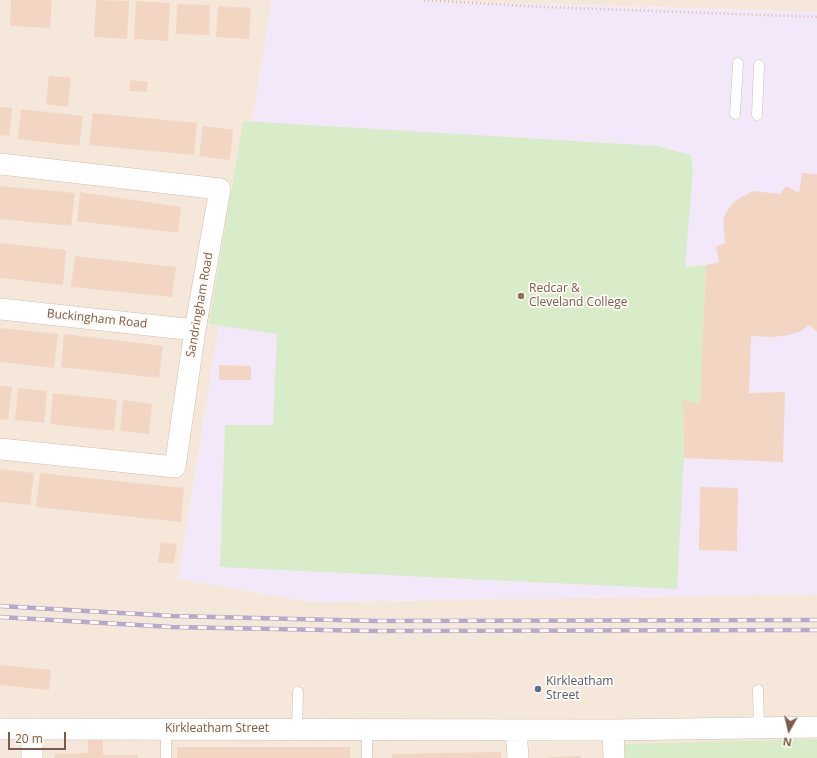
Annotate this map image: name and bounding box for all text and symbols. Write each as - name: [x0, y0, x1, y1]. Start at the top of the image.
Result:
- street label: Sandringham Road: [184, 251, 216, 359]
- place label: Redcar & Cleveland College: [529, 282, 627, 310]
- marker: Redcar & Cleveland College: [516, 291, 526, 301]
- street label: Buckingham Road: [46, 307, 148, 331]
- place label: Kirkleatham Street: [546, 675, 613, 703]
- marker: Kirkleatham Street: [533, 684, 543, 694]
- north arrow: [769, 710, 809, 750]
- street label: Kirkleatham Street: [165, 722, 269, 736]
- scale bar: [10, 724, 68, 750]
- text: 20 m: [15, 730, 43, 747]
- text: N: [782, 734, 793, 750]

